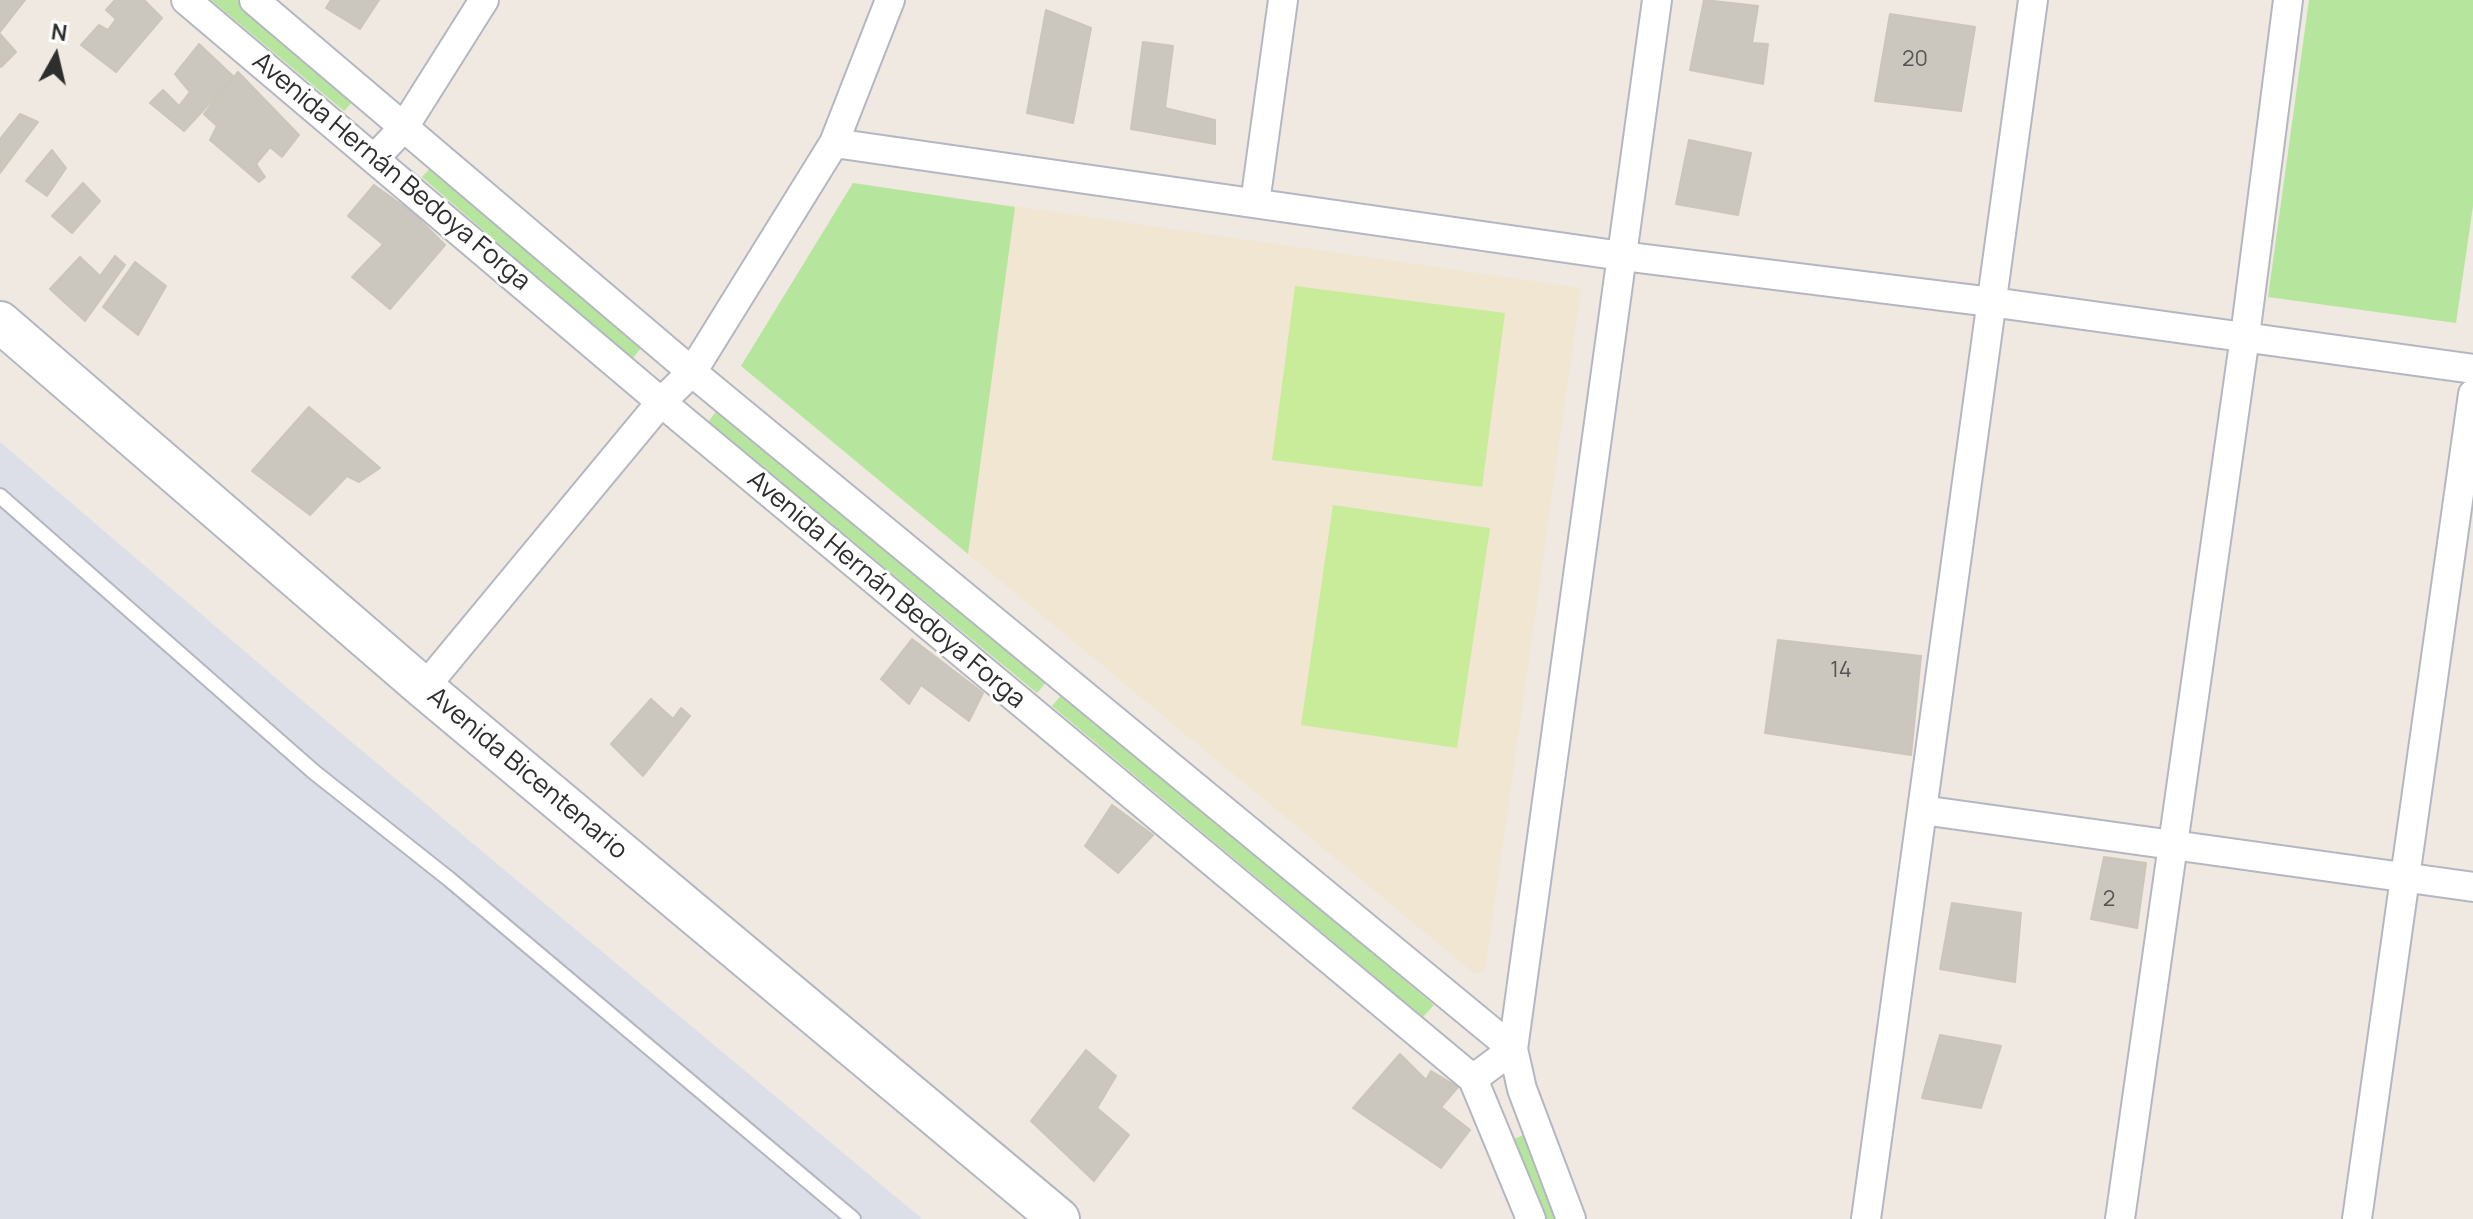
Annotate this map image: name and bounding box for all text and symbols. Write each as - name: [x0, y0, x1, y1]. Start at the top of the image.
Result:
- north arrow: [16, 16, 96, 96]
- text: N: [49, 16, 69, 48]
- street label: Avenida Hernán Bedoya Forga: [246, 46, 536, 298]
- house number: 20: [1902, 47, 1928, 73]
- street label: Avenida Hernán Bedoya Forga: [741, 464, 1031, 716]
- house number: 14: [1830, 658, 1852, 684]
- street label: Avenida Bicentenario: [421, 681, 633, 867]
- house number: 2: [2103, 887, 2115, 913]

